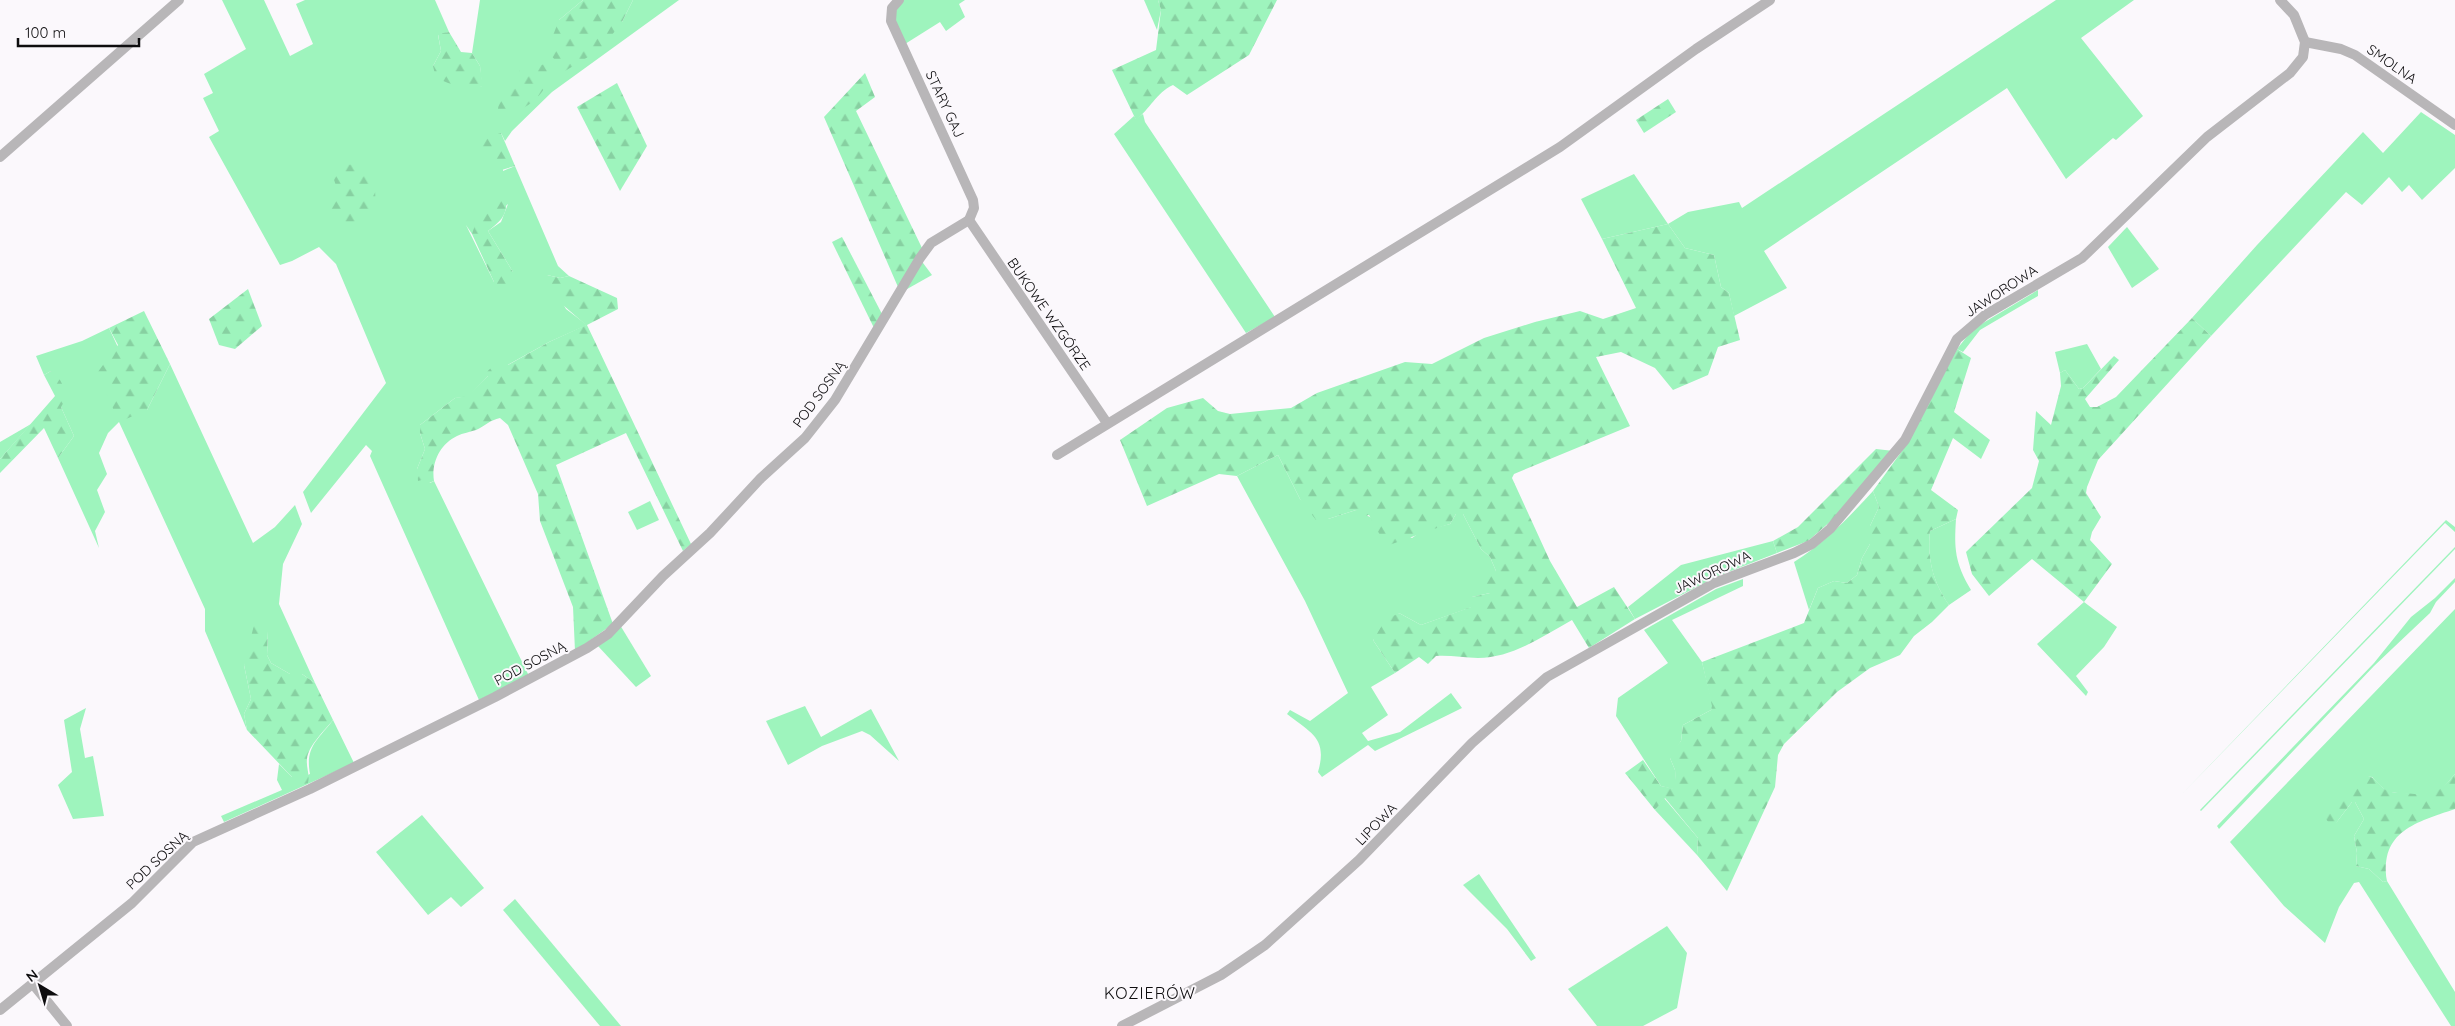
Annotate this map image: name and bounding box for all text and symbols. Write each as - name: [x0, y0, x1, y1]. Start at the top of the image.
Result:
- scale bar: [18, 15, 139, 47]
- text: 100 m: [25, 23, 66, 42]
- street label: SMOLNA: [2364, 40, 2420, 88]
- street label: STARY GAJ: [922, 67, 968, 141]
- street label: BUKOWE WZGÓRZE: [1003, 254, 1095, 374]
- street label: JAWOROWA: [1961, 261, 2041, 321]
- street label: POD SOSNĄ: [789, 356, 850, 431]
- street label: JAWOROWA: [1671, 546, 1753, 598]
- street label: POD SOSNĄ: [491, 636, 570, 689]
- street label: LIPOWA: [1351, 799, 1401, 849]
- street label: POD SOSNĄ: [122, 826, 193, 893]
- north arrow: [15, 961, 65, 1011]
- text: N: [22, 965, 42, 986]
- district label: KOZIERÓW: [1104, 983, 1196, 1003]

